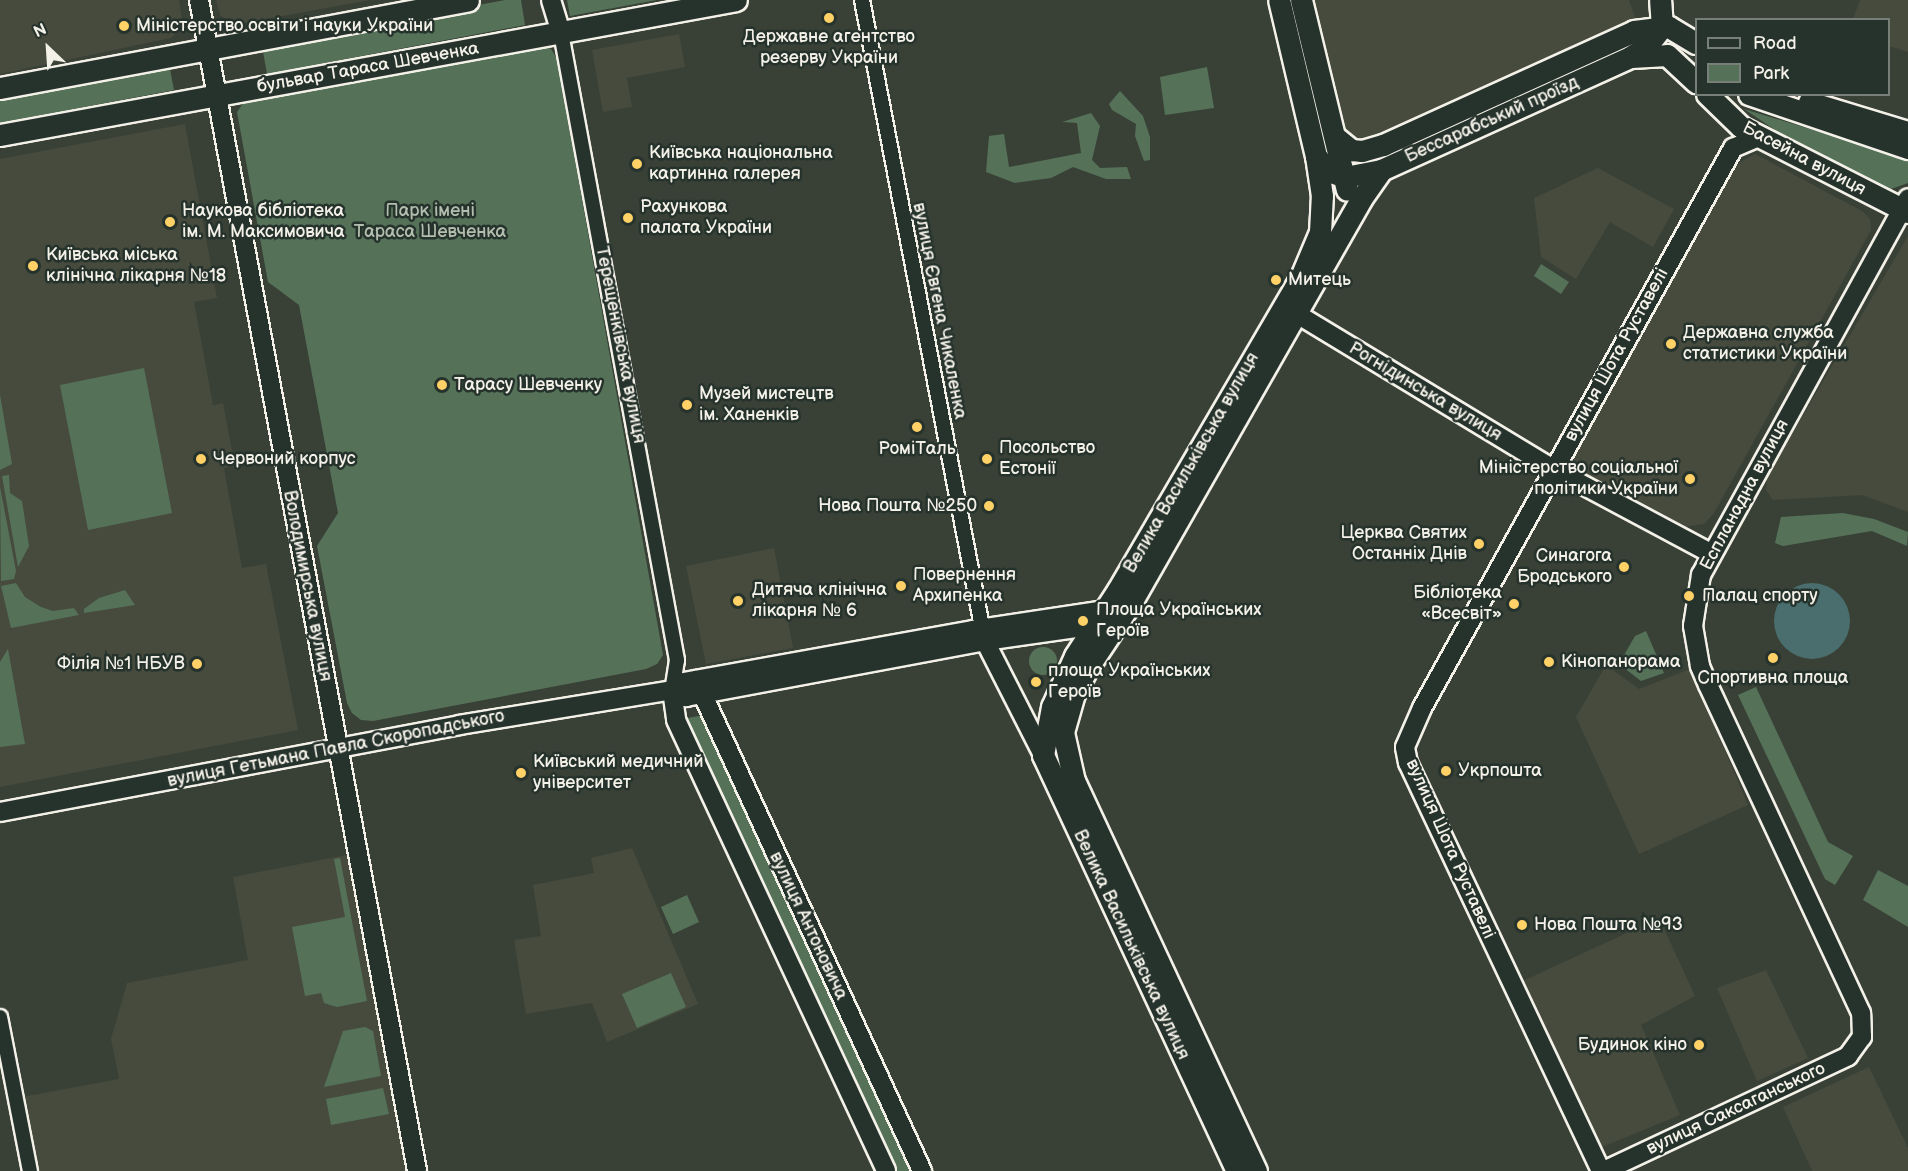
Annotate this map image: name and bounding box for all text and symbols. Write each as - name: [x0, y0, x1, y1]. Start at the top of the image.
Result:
- marker: Державне агентство резерву України: [822, 11, 836, 25]
- place label: Міністерство освіти і науки України: [136, 15, 433, 37]
- north arrow: [18, 18, 78, 78]
- legend: [1695, 18, 1890, 96]
- marker: Міністерство освіти і науки України: [117, 19, 131, 33]
- text: N: [31, 20, 50, 42]
- place label: Державне агентство резерву України: [743, 27, 915, 70]
- text: Road: [1753, 33, 1797, 54]
- street label: бульвар Тараса Шевченка: [255, 38, 481, 98]
- text: Park: [1753, 63, 1789, 84]
- street label: Бессарабський проїзд: [1402, 72, 1582, 168]
- street label: Басейна вулиця: [1739, 117, 1869, 201]
- place label: Київська національна картинна галерея: [649, 143, 833, 186]
- marker: Київська національна картинна галерея: [630, 157, 644, 171]
- place label: Рахункова палата України: [640, 197, 772, 240]
- place label: Наукова бібліотека ім. М. Максимовича: [182, 201, 345, 244]
- park label: Парк імені Тараса Шевченка: [354, 201, 506, 244]
- street label: вулиця Євгена Чикаленка: [907, 201, 971, 421]
- marker: Рахункова палата України: [621, 211, 635, 225]
- marker: Наукова бібліотека ім. М. Максимовича: [163, 215, 177, 229]
- place label: Київська міська клінічна лікарня №18: [46, 245, 226, 288]
- street label: Терещенківська вулиця: [590, 245, 650, 445]
- marker: Київська міська клінічна лікарня №18: [24, 257, 42, 275]
- street label: вулиця Шота Руставелі: [1560, 265, 1674, 445]
- place label: Митець: [1288, 269, 1351, 291]
- marker: Митець: [1269, 273, 1283, 287]
- place label: Державна служба статистики України: [1683, 323, 1847, 366]
- marker: Державна служба статистики України: [1664, 337, 1678, 351]
- street label: Рогнідинська вулиця: [1345, 338, 1505, 446]
- street label: Велика Васильківська вулиця: [1120, 349, 1264, 577]
- place label: Тарасу Шевченку: [454, 374, 602, 396]
- marker: Тарасу Шевченку: [435, 378, 449, 392]
- place label: Музей мистецтв ім. Ханенків: [699, 384, 834, 426]
- marker: Музей мистецтв ім. Ханенків: [680, 398, 694, 412]
- street label: Еспланадна вулиця: [1696, 416, 1794, 574]
- marker: РоміТаль: [908, 418, 926, 436]
- place label: РоміТаль: [878, 438, 956, 460]
- place label: Посольство Естонії: [999, 438, 1095, 480]
- place label: Червоний корпус: [213, 448, 356, 470]
- marker: Червоний корпус: [194, 452, 208, 466]
- marker: Посольство Естонії: [980, 452, 994, 466]
- place label: Міністерство соціальної політики України: [1479, 458, 1678, 500]
- marker: Міністерство соціальної політики України: [1683, 472, 1697, 486]
- street label: Володимирська вулиця: [278, 489, 336, 683]
- place label: Нова Пошта №250: [818, 495, 977, 517]
- marker: Нова Пошта №250: [982, 499, 996, 513]
- place label: Церква Святих Останніх Днів: [1340, 523, 1467, 566]
- marker: Церква Святих Останніх Днів: [1472, 537, 1486, 551]
- place label: Синагога Бродського: [1517, 546, 1612, 588]
- marker: Синагога Бродського: [1617, 560, 1631, 574]
- place label: Повернення Архипенка: [913, 565, 1016, 608]
- marker: Повернення Архипенка: [894, 579, 908, 593]
- place label: Дитяча клінічна лікарня № 6: [752, 580, 887, 622]
- place label: Бібліотека «Всесвіт»: [1413, 583, 1502, 626]
- place label: Палац спорту: [1702, 585, 1818, 607]
- marker: Палац спорту: [1680, 587, 1698, 605]
- marker: Дитяча клінічна лікарня № 6: [729, 592, 747, 610]
- marker: Бібліотека «Всесвіт»: [1507, 597, 1521, 611]
- place label: Площа Українських Героїв: [1096, 600, 1261, 642]
- marker: Площа Українських Героїв: [1074, 612, 1092, 630]
- place label: Кінопанорама: [1561, 651, 1681, 673]
- marker: Спортивна площа: [1766, 651, 1780, 665]
- place label: Філія №1 НБУВ: [57, 653, 185, 675]
- marker: Кінопанорама: [1542, 655, 1556, 669]
- marker: Філія №1 НБУВ: [190, 657, 204, 671]
- place label: площа Українських Героїв: [1048, 661, 1210, 704]
- place label: Спортивна площа: [1698, 667, 1848, 689]
- marker: площа Українських Героїв: [1029, 675, 1043, 689]
- street label: вулиця Гетьмана Павла Скоропадського: [166, 706, 506, 792]
- place label: Київський медичний університет: [533, 752, 704, 795]
- street label: вулиця Шота Руставелі: [1401, 756, 1499, 942]
- place label: Укрпошта: [1458, 760, 1542, 782]
- marker: Укрпошта: [1439, 764, 1453, 778]
- marker: Київський медичний університет: [514, 766, 528, 780]
- street label: Велика Васильківська вулиця: [1068, 827, 1194, 1063]
- street label: вулиця Антоновича: [764, 849, 852, 1003]
- place label: Нова Пошта №93: [1534, 914, 1683, 936]
- marker: Нова Пошта №93: [1515, 918, 1529, 932]
- place label: Будинок кіно: [1578, 1034, 1687, 1056]
- marker: Будинок кіно: [1692, 1038, 1706, 1052]
- street label: вулиця Саксаганського: [1643, 1058, 1829, 1160]

